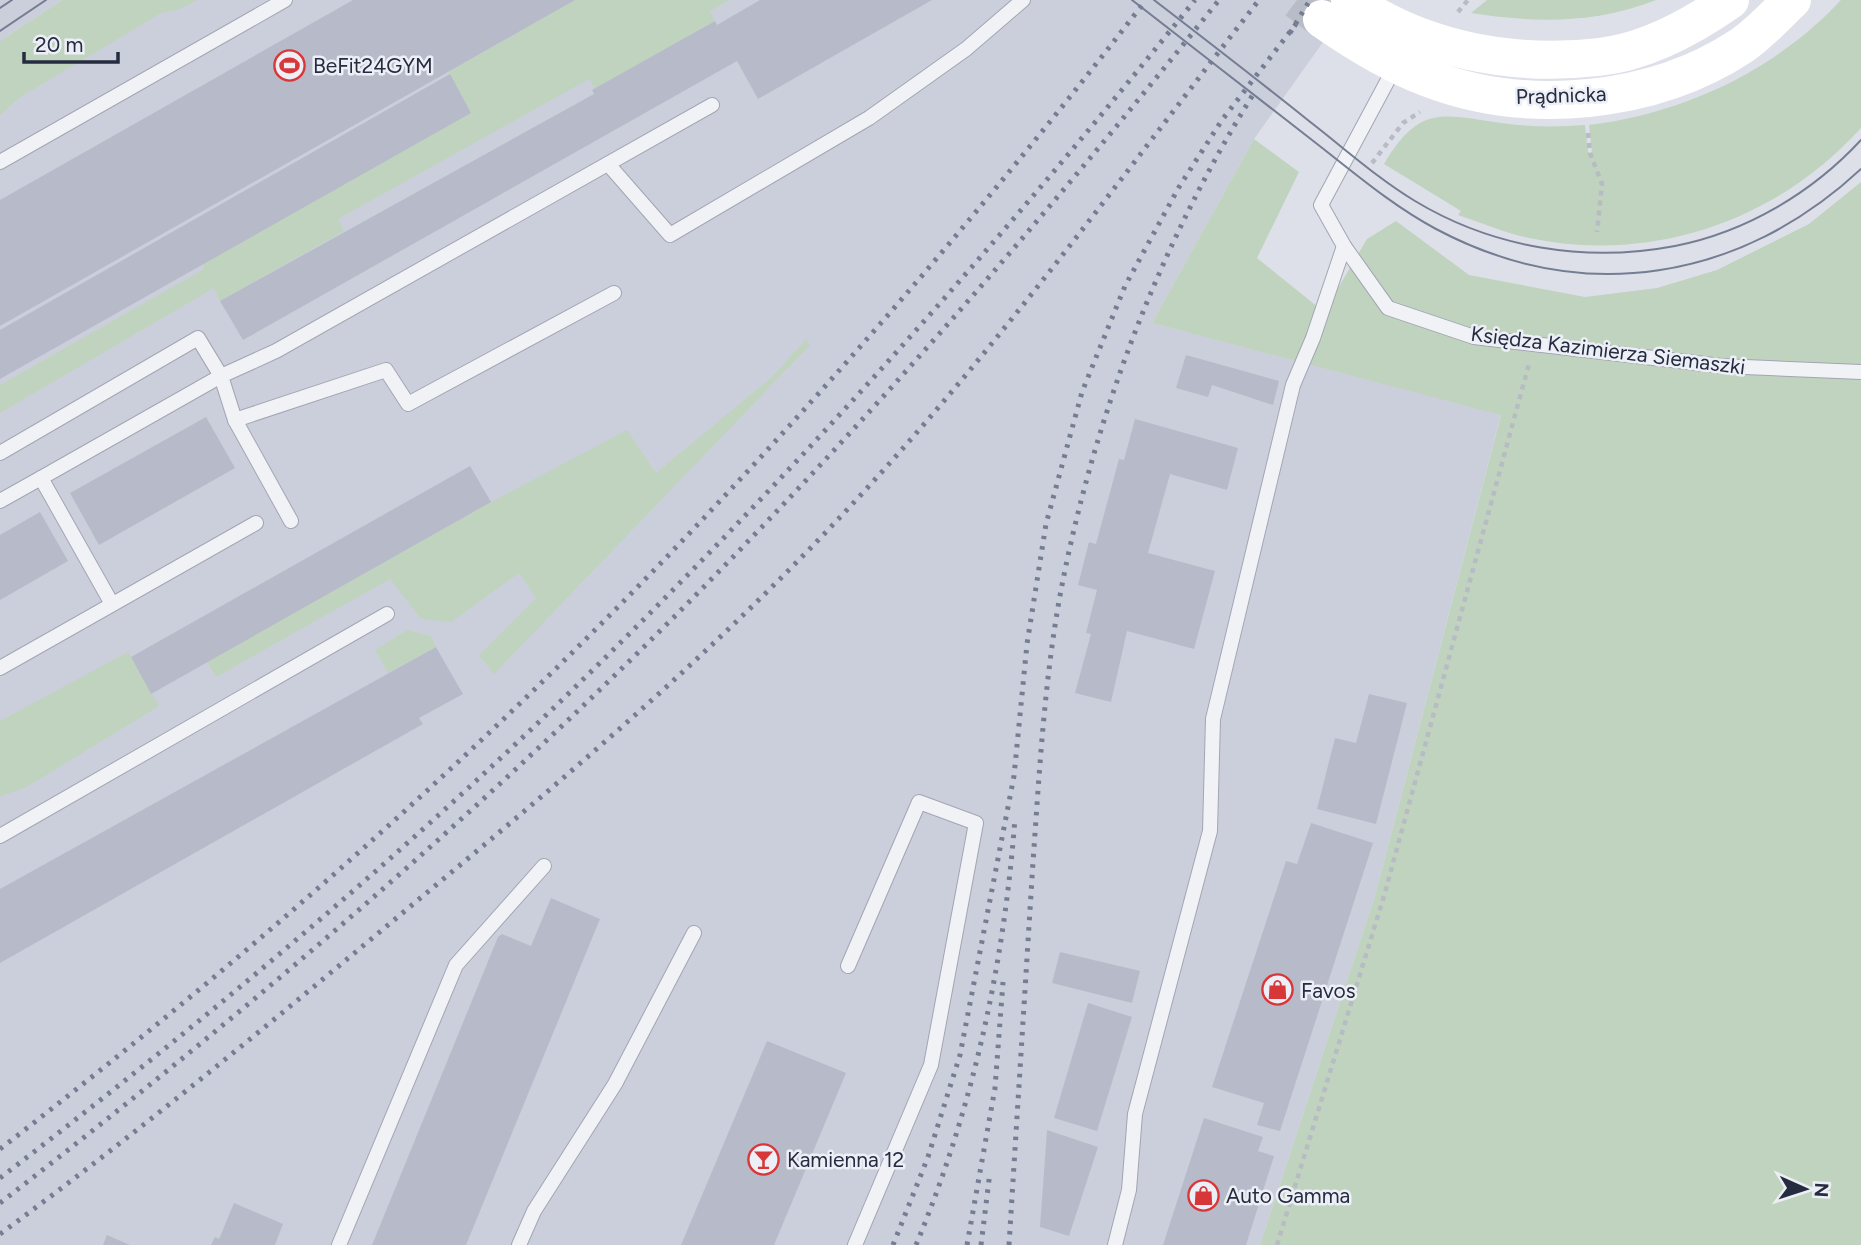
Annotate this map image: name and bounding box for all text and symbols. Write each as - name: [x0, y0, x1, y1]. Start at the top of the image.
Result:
- scale bar: [24, 21, 119, 65]
- text: 20 m: [35, 32, 83, 57]
- sports icon: BeFit24GYM: [273, 48, 307, 82]
- place label: BeFit24GYM: [313, 53, 433, 78]
- street label: Prądnicka: [1515, 81, 1607, 109]
- street label: Księdza Kazimierza Siemaszki: [1469, 321, 1747, 379]
- shop icon: Favos: [1261, 973, 1295, 1007]
- place label: Favos: [1301, 978, 1355, 1003]
- bar icon: Kamienna 12: [747, 1142, 781, 1176]
- place label: Kamienna 12: [787, 1147, 904, 1172]
- north arrow: [1770, 1154, 1840, 1224]
- shop icon: Auto Gamma: [1186, 1178, 1220, 1212]
- text: N: [1810, 1182, 1833, 1198]
- place label: Auto Gamma: [1226, 1183, 1350, 1208]

